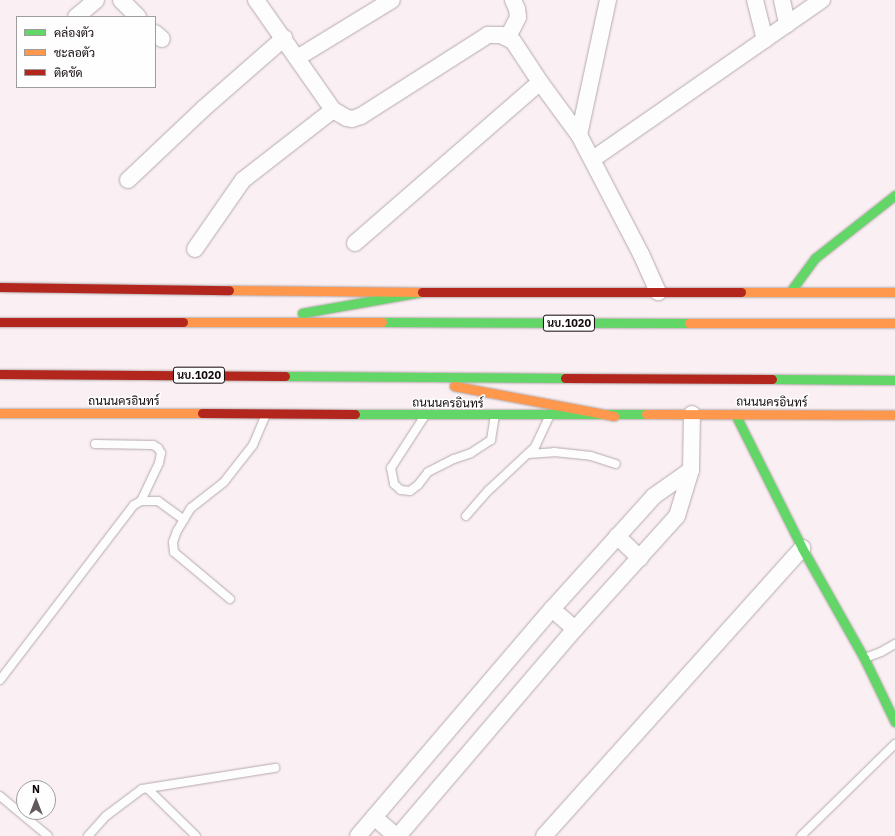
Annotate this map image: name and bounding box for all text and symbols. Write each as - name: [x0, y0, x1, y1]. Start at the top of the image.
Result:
- legend: [16, 16, 156, 88]
- text: คล่องตัว: [54, 25, 94, 40]
- text: ชะลอตัว: [54, 45, 95, 60]
- text: ติดขัด: [54, 65, 83, 80]
- road number: นบ.1020: [542, 314, 596, 332]
- road number: นบ.1020: [172, 366, 226, 384]
- street label: ถนนนครอินทร์: [88, 394, 160, 408]
- street label: ถนนนครอินทร์: [736, 394, 808, 410]
- street label: ถนนนครอินทร์: [412, 395, 484, 411]
- north arrow: [16, 780, 56, 820]
- text: N: [32, 782, 40, 796]

